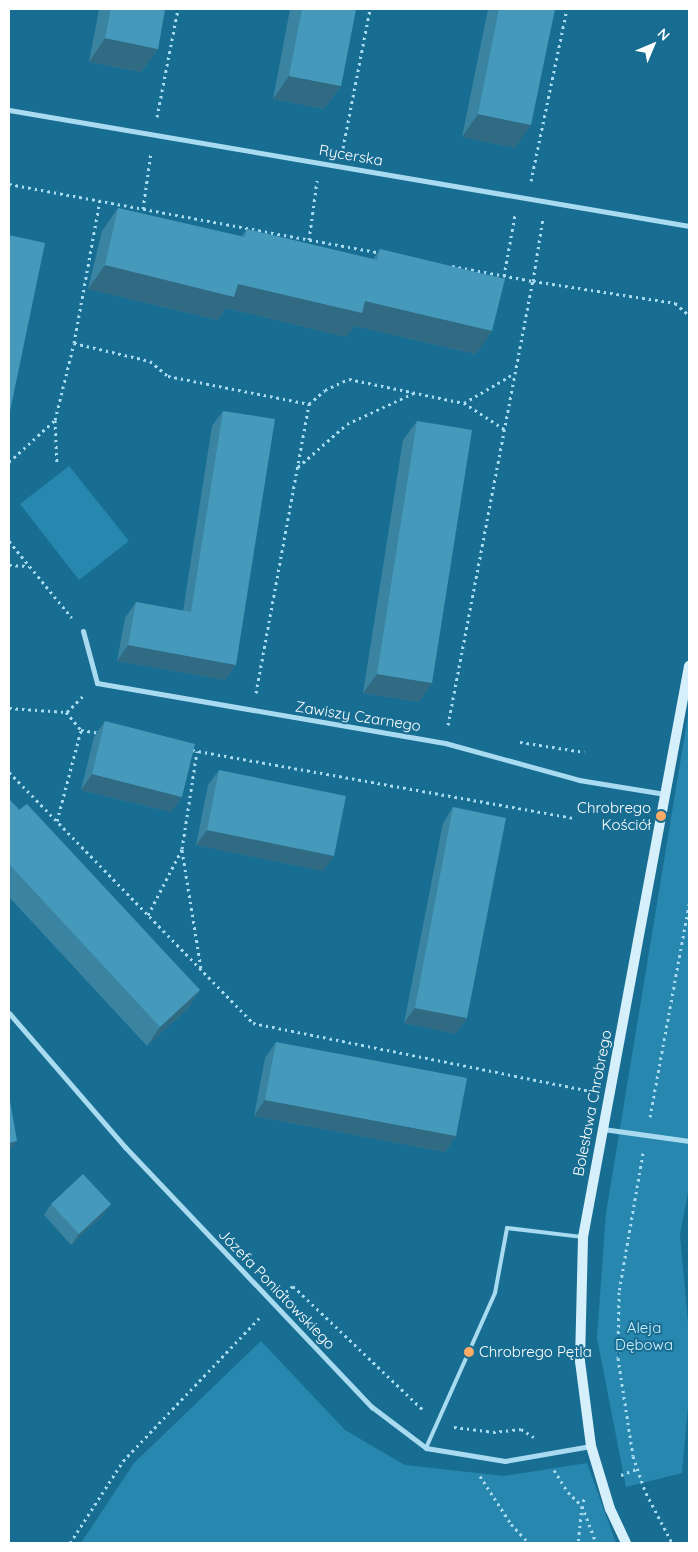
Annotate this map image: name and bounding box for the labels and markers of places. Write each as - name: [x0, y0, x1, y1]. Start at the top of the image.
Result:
- place label: Chrobrego Kościół: [577, 798, 651, 833]
- marker: Chrobrego Kościół: [655, 810, 667, 822]
- place label: Chrobrego Pętla: [479, 1343, 592, 1361]
- marker: Chrobrego Pętla: [463, 1346, 475, 1358]

